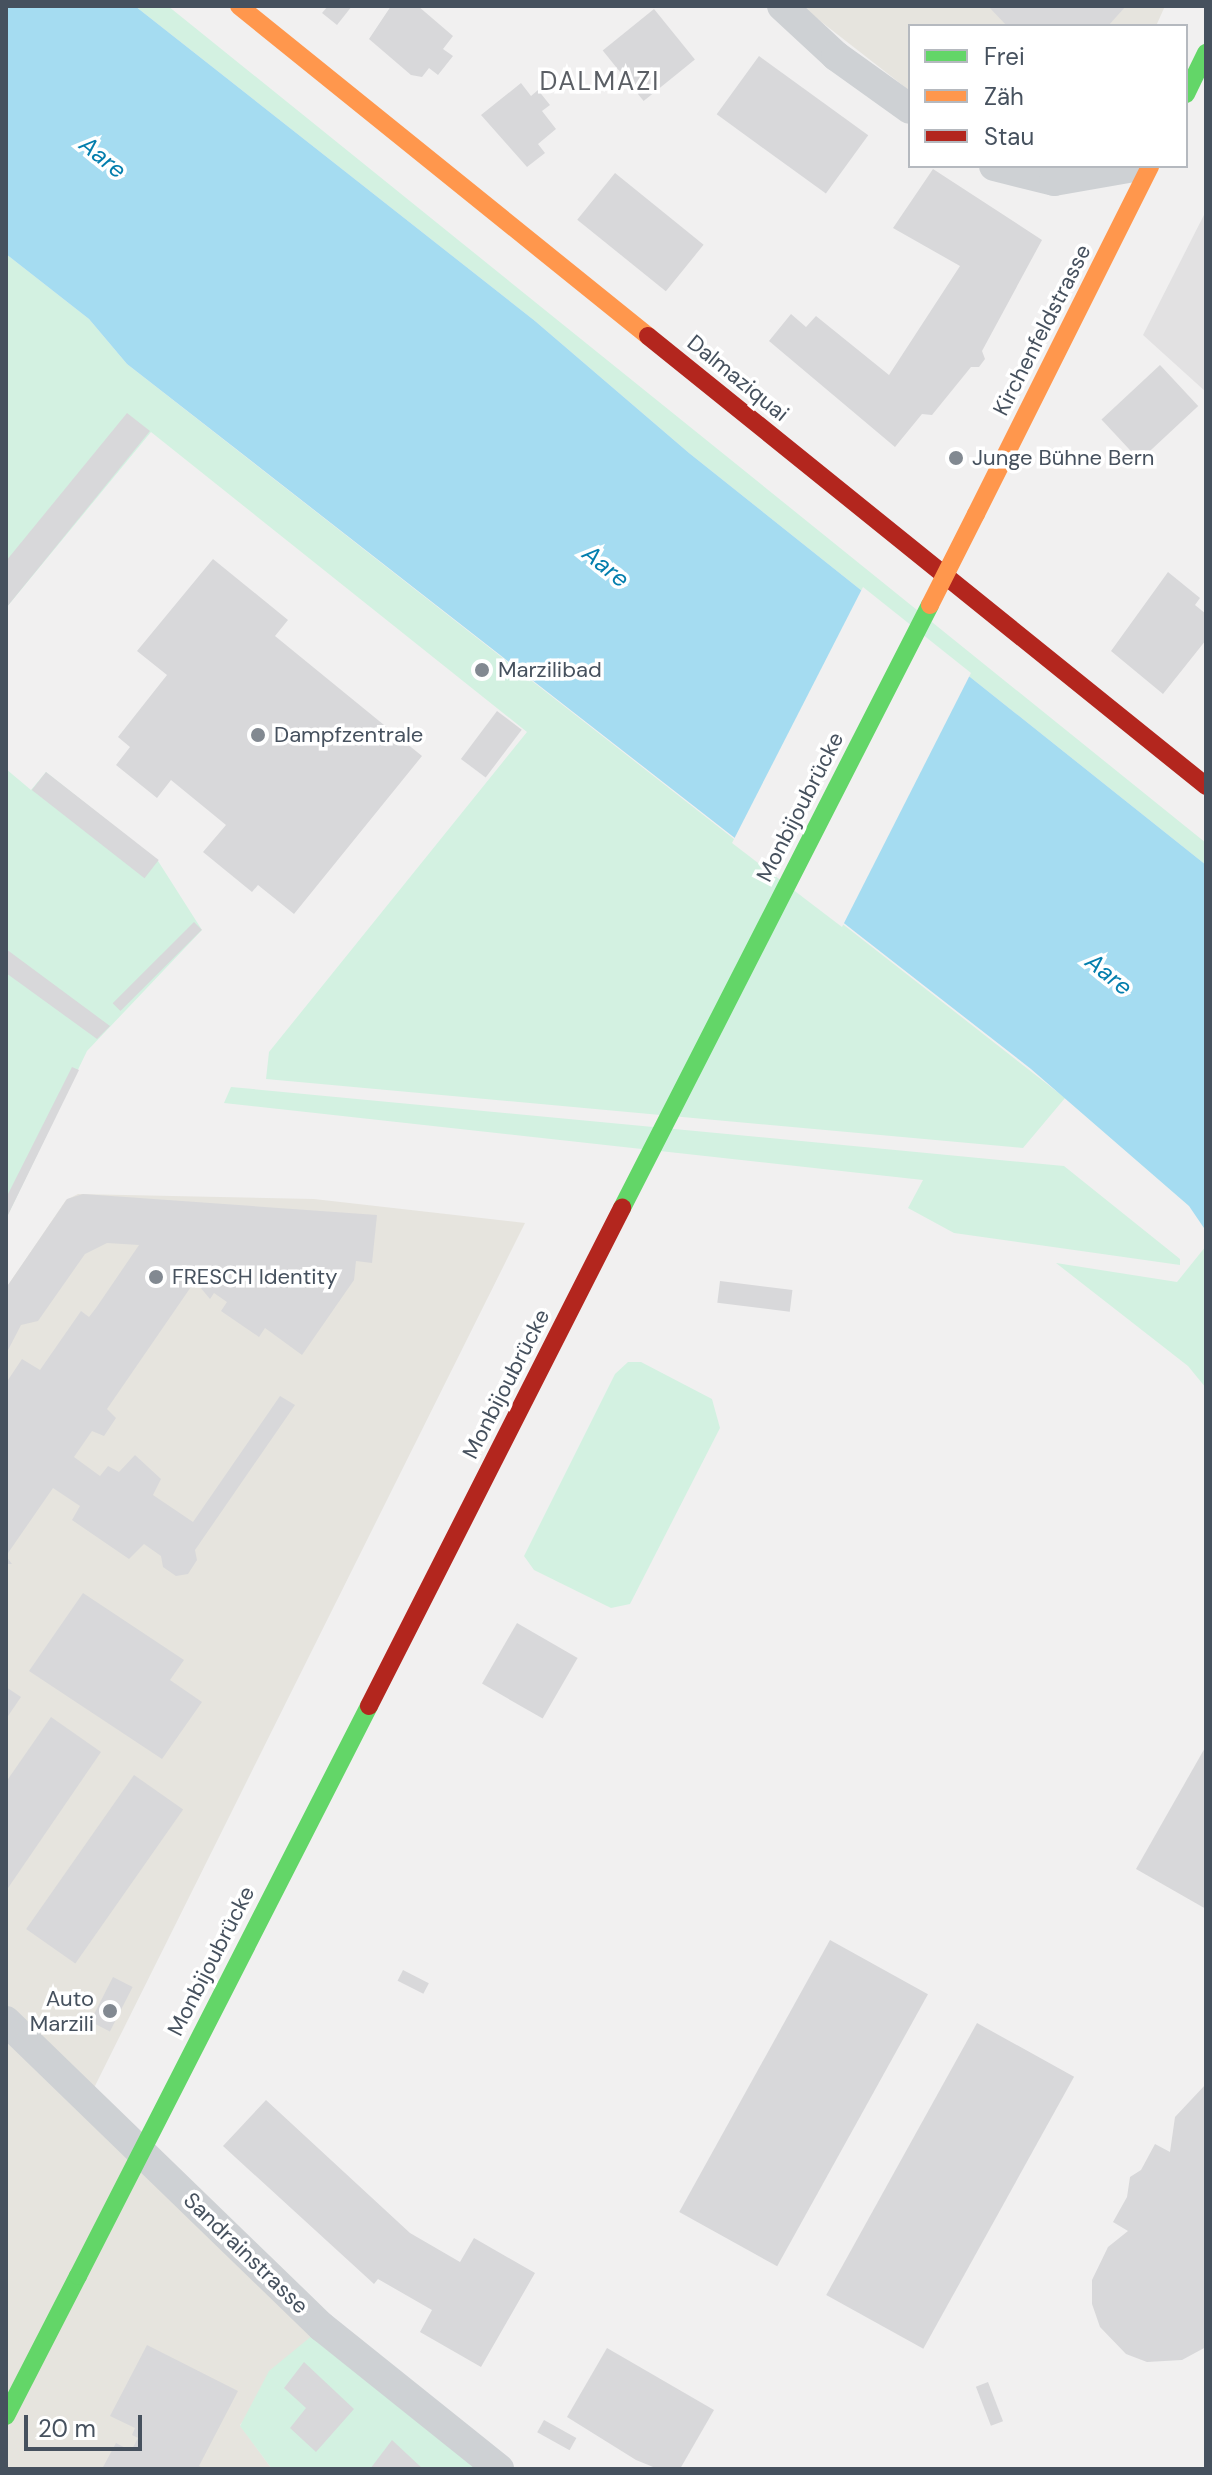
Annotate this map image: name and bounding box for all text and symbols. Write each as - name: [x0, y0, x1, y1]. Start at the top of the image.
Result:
- legend: [908, 24, 1188, 168]
- text: Frei: [984, 41, 1025, 72]
- district label: DALMAZI: [540, 66, 660, 98]
- text: Zäh: [984, 81, 1024, 112]
- text: Stau: [984, 121, 1034, 152]
- water label: Aare: [74, 130, 132, 184]
- street label: Kirchenfeldstrasse: [987, 240, 1097, 420]
- street label: Dalmaziquai: [682, 329, 794, 427]
- place label: Junge Bühne Bern: [972, 445, 1154, 471]
- marker: Junge Bühne Bern: [947, 449, 965, 467]
- water label: Aare: [577, 539, 635, 593]
- place label: Marzilibad: [498, 657, 602, 683]
- marker: Marzilibad: [473, 661, 491, 679]
- place label: Dampfzentrale: [274, 722, 423, 748]
- marker: Dampfzentrale: [249, 726, 267, 744]
- street label: Monbijoubrücke: [751, 728, 849, 886]
- water label: Aare: [1080, 947, 1138, 1001]
- place label: FRESCH Identity: [172, 1264, 337, 1290]
- marker: FRESCH Identity: [147, 1268, 165, 1286]
- street label: Monbijoubrücke: [457, 1305, 555, 1463]
- street label: Monbijoubrücke: [162, 1882, 260, 2040]
- place label: Auto Marzili: [30, 1985, 94, 2036]
- marker: Auto Marzili: [101, 2002, 119, 2020]
- street label: Sandrainstrasse: [178, 2187, 314, 2319]
- scale bar: [28, 2399, 146, 2449]
- text: 20 m: [38, 2413, 96, 2444]

